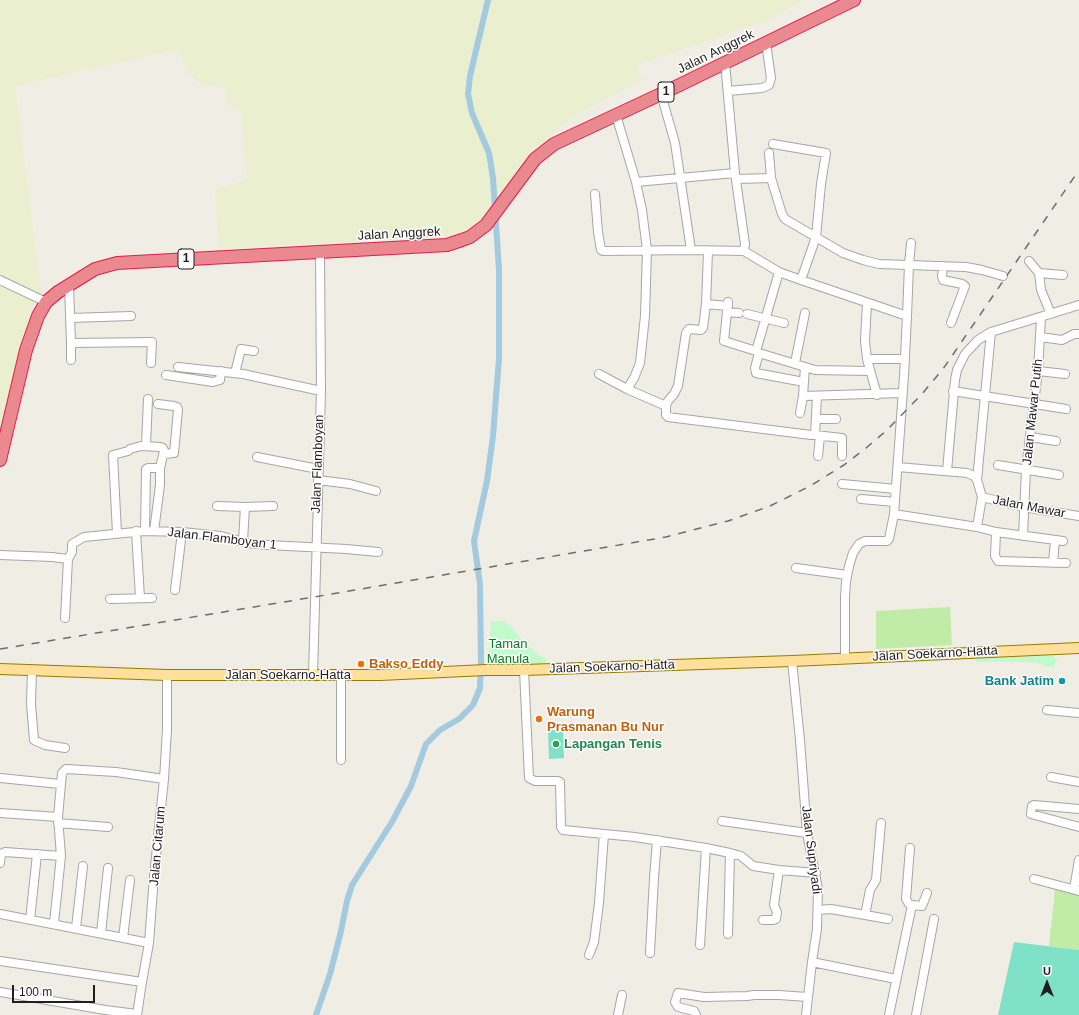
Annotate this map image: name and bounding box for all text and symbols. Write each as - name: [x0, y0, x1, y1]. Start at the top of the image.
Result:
- street label: Jalan Anggrek: [675, 27, 757, 77]
- road number: 1: [658, 82, 674, 102]
- street label: Jalan Anggrek: [357, 224, 441, 244]
- road number: 1: [178, 249, 194, 269]
- street label: Jalan Mawar Putih: [1020, 358, 1046, 466]
- street label: Jalan Flamboyan: [308, 414, 328, 514]
- street label: Jalan Mawar: [991, 492, 1067, 522]
- street label: Jalan Flamboyan 1: [167, 525, 277, 553]
- park label: Taman Manula: [487, 636, 529, 667]
- street label: Jalan Soekarno-Hatta: [872, 643, 998, 665]
- place label: Bakso Eddy: [369, 656, 443, 672]
- street label: Jalan Soekarno-Hatta: [549, 657, 675, 677]
- marker: Bakso Eddy: [356, 659, 366, 669]
- street label: Jalan Soekarno-Hatta: [225, 667, 351, 683]
- place label: Bank Jatim: [985, 673, 1054, 689]
- marker: Bank Jatim: [1057, 676, 1067, 686]
- place label: Warung Prasmanan Bu Nur: [547, 704, 664, 735]
- marker: Warung Prasmanan Bu Nur: [534, 714, 544, 724]
- place label: Lapangan Tenis: [564, 736, 662, 752]
- marker: Lapangan Tenis: [551, 739, 561, 749]
- street label: Jalan Citarum: [147, 805, 169, 887]
- street label: Jalan Supriyadi: [798, 805, 824, 895]
- north arrow: [1027, 963, 1067, 1003]
- text: U: [1043, 965, 1051, 977]
- scale bar: [14, 977, 97, 1003]
- text: 100 m: [19, 985, 52, 999]

